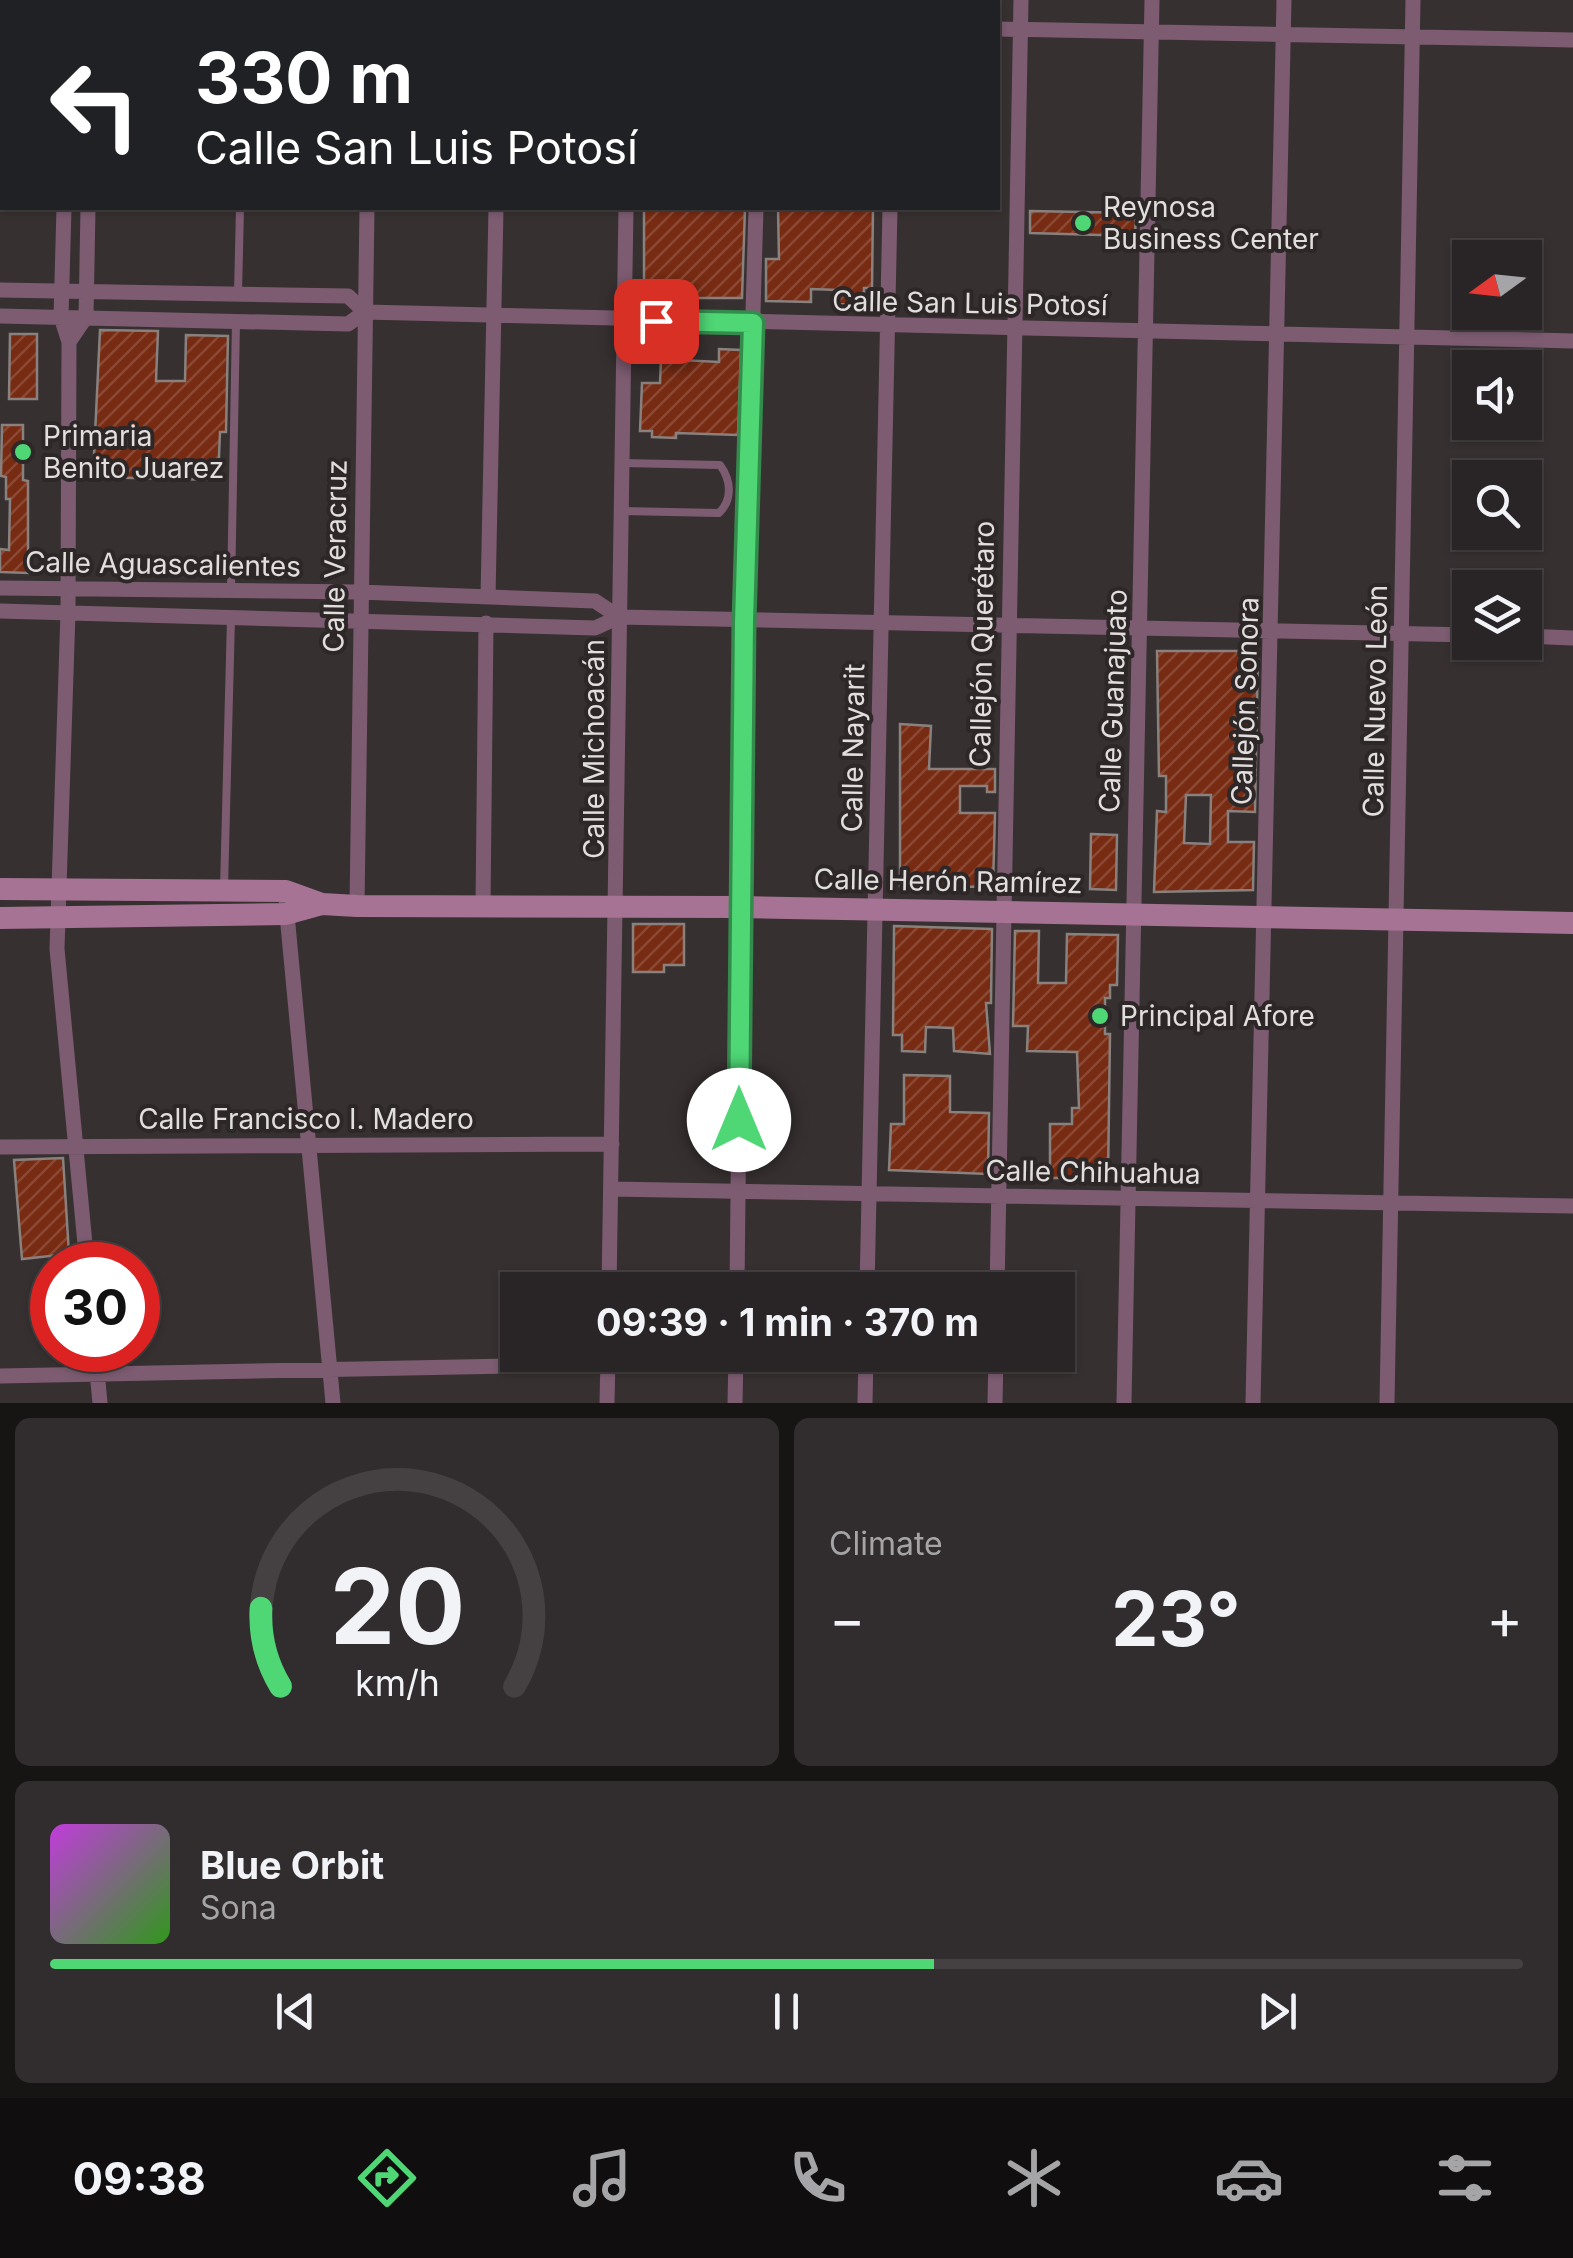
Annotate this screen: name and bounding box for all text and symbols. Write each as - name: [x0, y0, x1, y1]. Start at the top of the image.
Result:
- text: 330 m: [195, 35, 413, 120]
- icon: left: [30, 40, 160, 170]
- text: Calle San Luis Potosí: [195, 120, 638, 175]
- place label: Reynosa Business Center: [1103, 190, 1319, 256]
- marker: Reynosa Business Center: [1072, 212, 1094, 234]
- north arrow: [1452, 240, 1542, 330]
- map controls: [1452, 240, 1542, 660]
- pin: [614, 279, 699, 364]
- street label: Calle San Luis Potosí: [832, 284, 1108, 322]
- icon: arrive: [629, 294, 684, 349]
- button: sound: [1452, 350, 1542, 440]
- place label: Primaria Benito Juarez: [43, 419, 224, 485]
- marker: Primaria Benito Juarez: [12, 441, 34, 463]
- street label: Calle Veracruz: [316, 459, 354, 653]
- button: search: [1452, 460, 1542, 550]
- street label: Callejón Querétaro: [963, 520, 1001, 768]
- street label: Calle Aguascalientes: [25, 545, 301, 583]
- button: layers: [1452, 570, 1542, 660]
- street label: Calle Nuevo León: [1356, 584, 1394, 818]
- street label: Calle Guanajuato: [1092, 588, 1134, 814]
- street label: Callejón Sonora: [1224, 596, 1266, 806]
- street label: Calle Michoacán: [577, 639, 611, 859]
- street label: Calle Nayarit: [835, 663, 871, 833]
- street label: Calle Herón Ramírez: [813, 862, 1083, 900]
- place label: Principal Afore: [1120, 999, 1315, 1033]
- marker: Principal Afore: [1089, 1005, 1111, 1027]
- position arrow: [687, 1068, 791, 1172]
- street label: Calle Francisco I. Madero: [138, 1102, 474, 1136]
- street label: Calle Chihuahua: [985, 1153, 1201, 1191]
- speed limit sign: 30: [30, 1242, 160, 1372]
- text: 09:39 · 1 min · 370 m: [596, 1299, 979, 1345]
- text: Climate: [829, 1524, 943, 1563]
- text: 20: [329, 1543, 465, 1669]
- text: 23°: [1111, 1573, 1241, 1664]
- text: −: [829, 1586, 865, 1652]
- text: +: [1487, 1586, 1523, 1652]
- text: km/h: [355, 1661, 439, 1705]
- text: Blue Orbit: [200, 1842, 384, 1888]
- text: Sona: [200, 1888, 277, 1927]
- icon: previous: [268, 1984, 323, 2039]
- icon: pause: [759, 1984, 814, 2039]
- icon: next: [1250, 1984, 1305, 2039]
- icon: directions: [352, 2143, 422, 2213]
- icon: music: [567, 2143, 637, 2213]
- icon: phone: [783, 2143, 853, 2213]
- icon: climate: [999, 2143, 1069, 2213]
- icon: car: [1214, 2143, 1284, 2213]
- icon: filters: [1430, 2143, 1500, 2213]
- text: 09:38: [73, 2151, 206, 2206]

